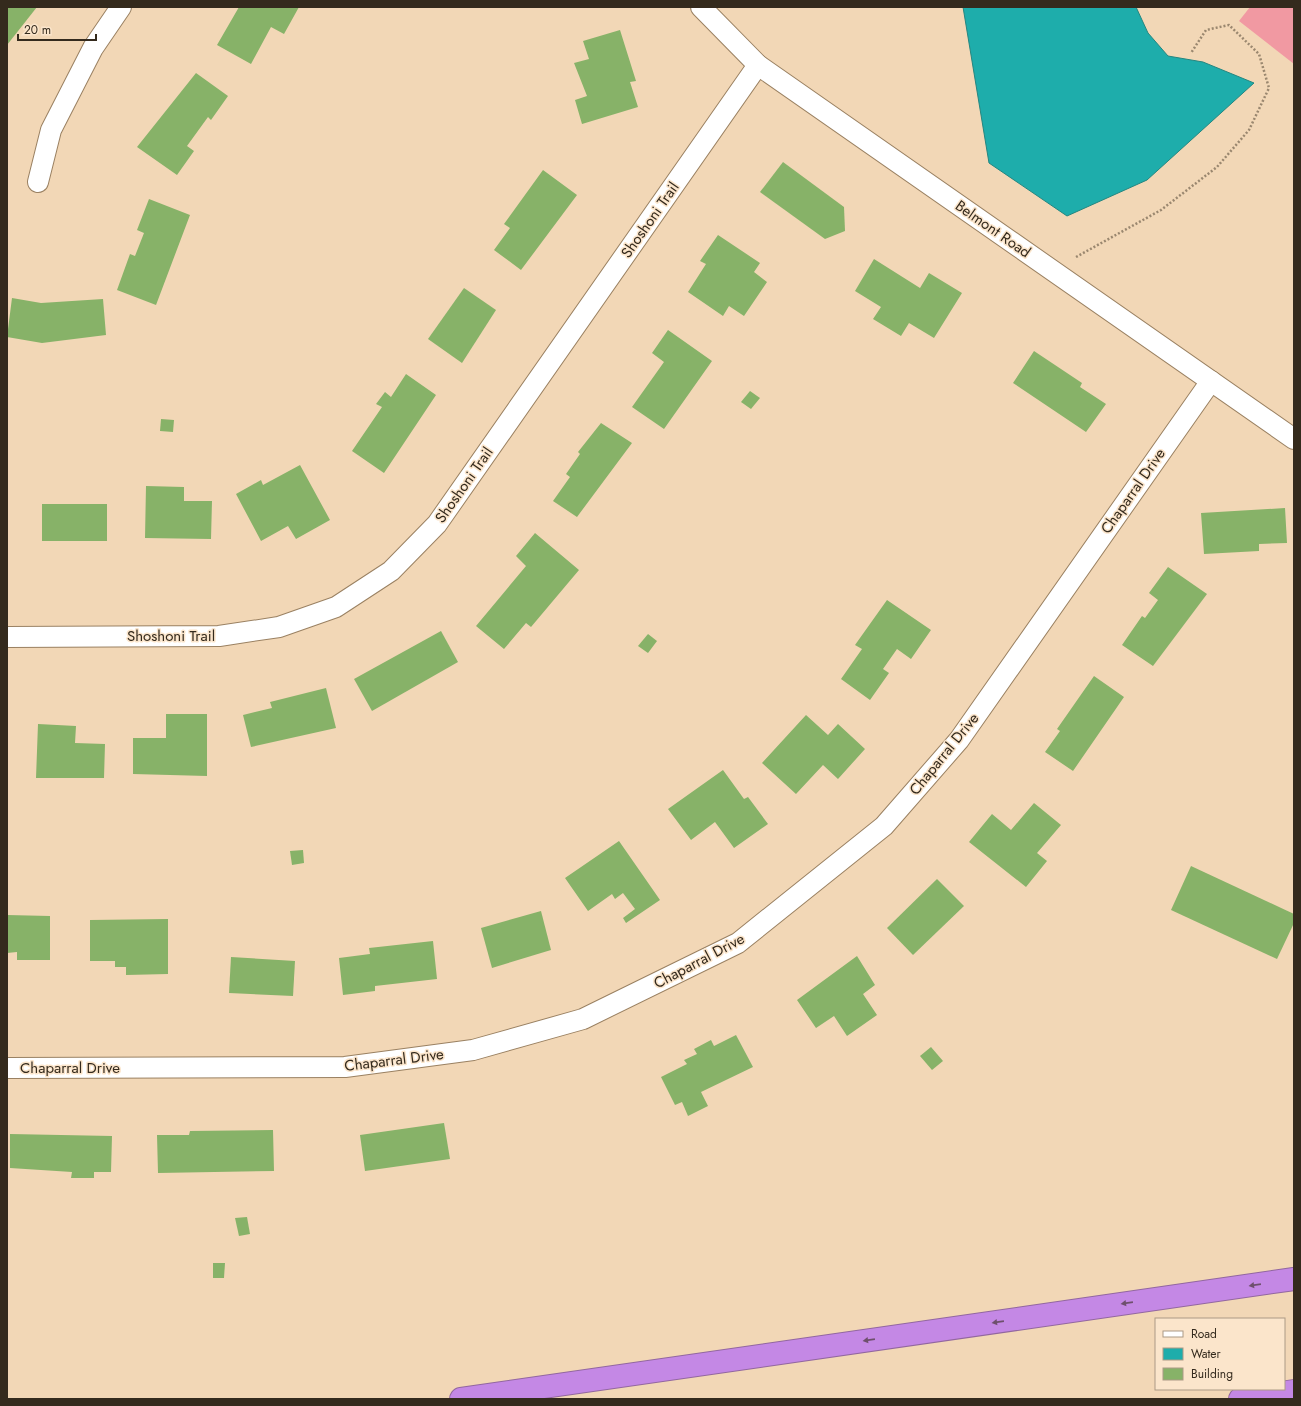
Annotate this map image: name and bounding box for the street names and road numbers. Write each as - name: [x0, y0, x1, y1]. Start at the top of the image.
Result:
- street label: Shoshoni Trail: [616, 178, 684, 262]
- street label: Belmont Road: [951, 195, 1035, 263]
- street label: Shoshoni Trail: [430, 443, 498, 527]
- street label: Chaparral Drive: [1095, 444, 1171, 538]
- street label: Shoshoni Trail: [127, 625, 215, 647]
- street label: Chaparral Drive: [904, 708, 984, 800]
- street label: Chaparral Drive: [650, 928, 749, 994]
- street label: Chaparral Drive: [343, 1043, 445, 1077]
- street label: Chaparral Drive: [20, 1057, 120, 1079]

